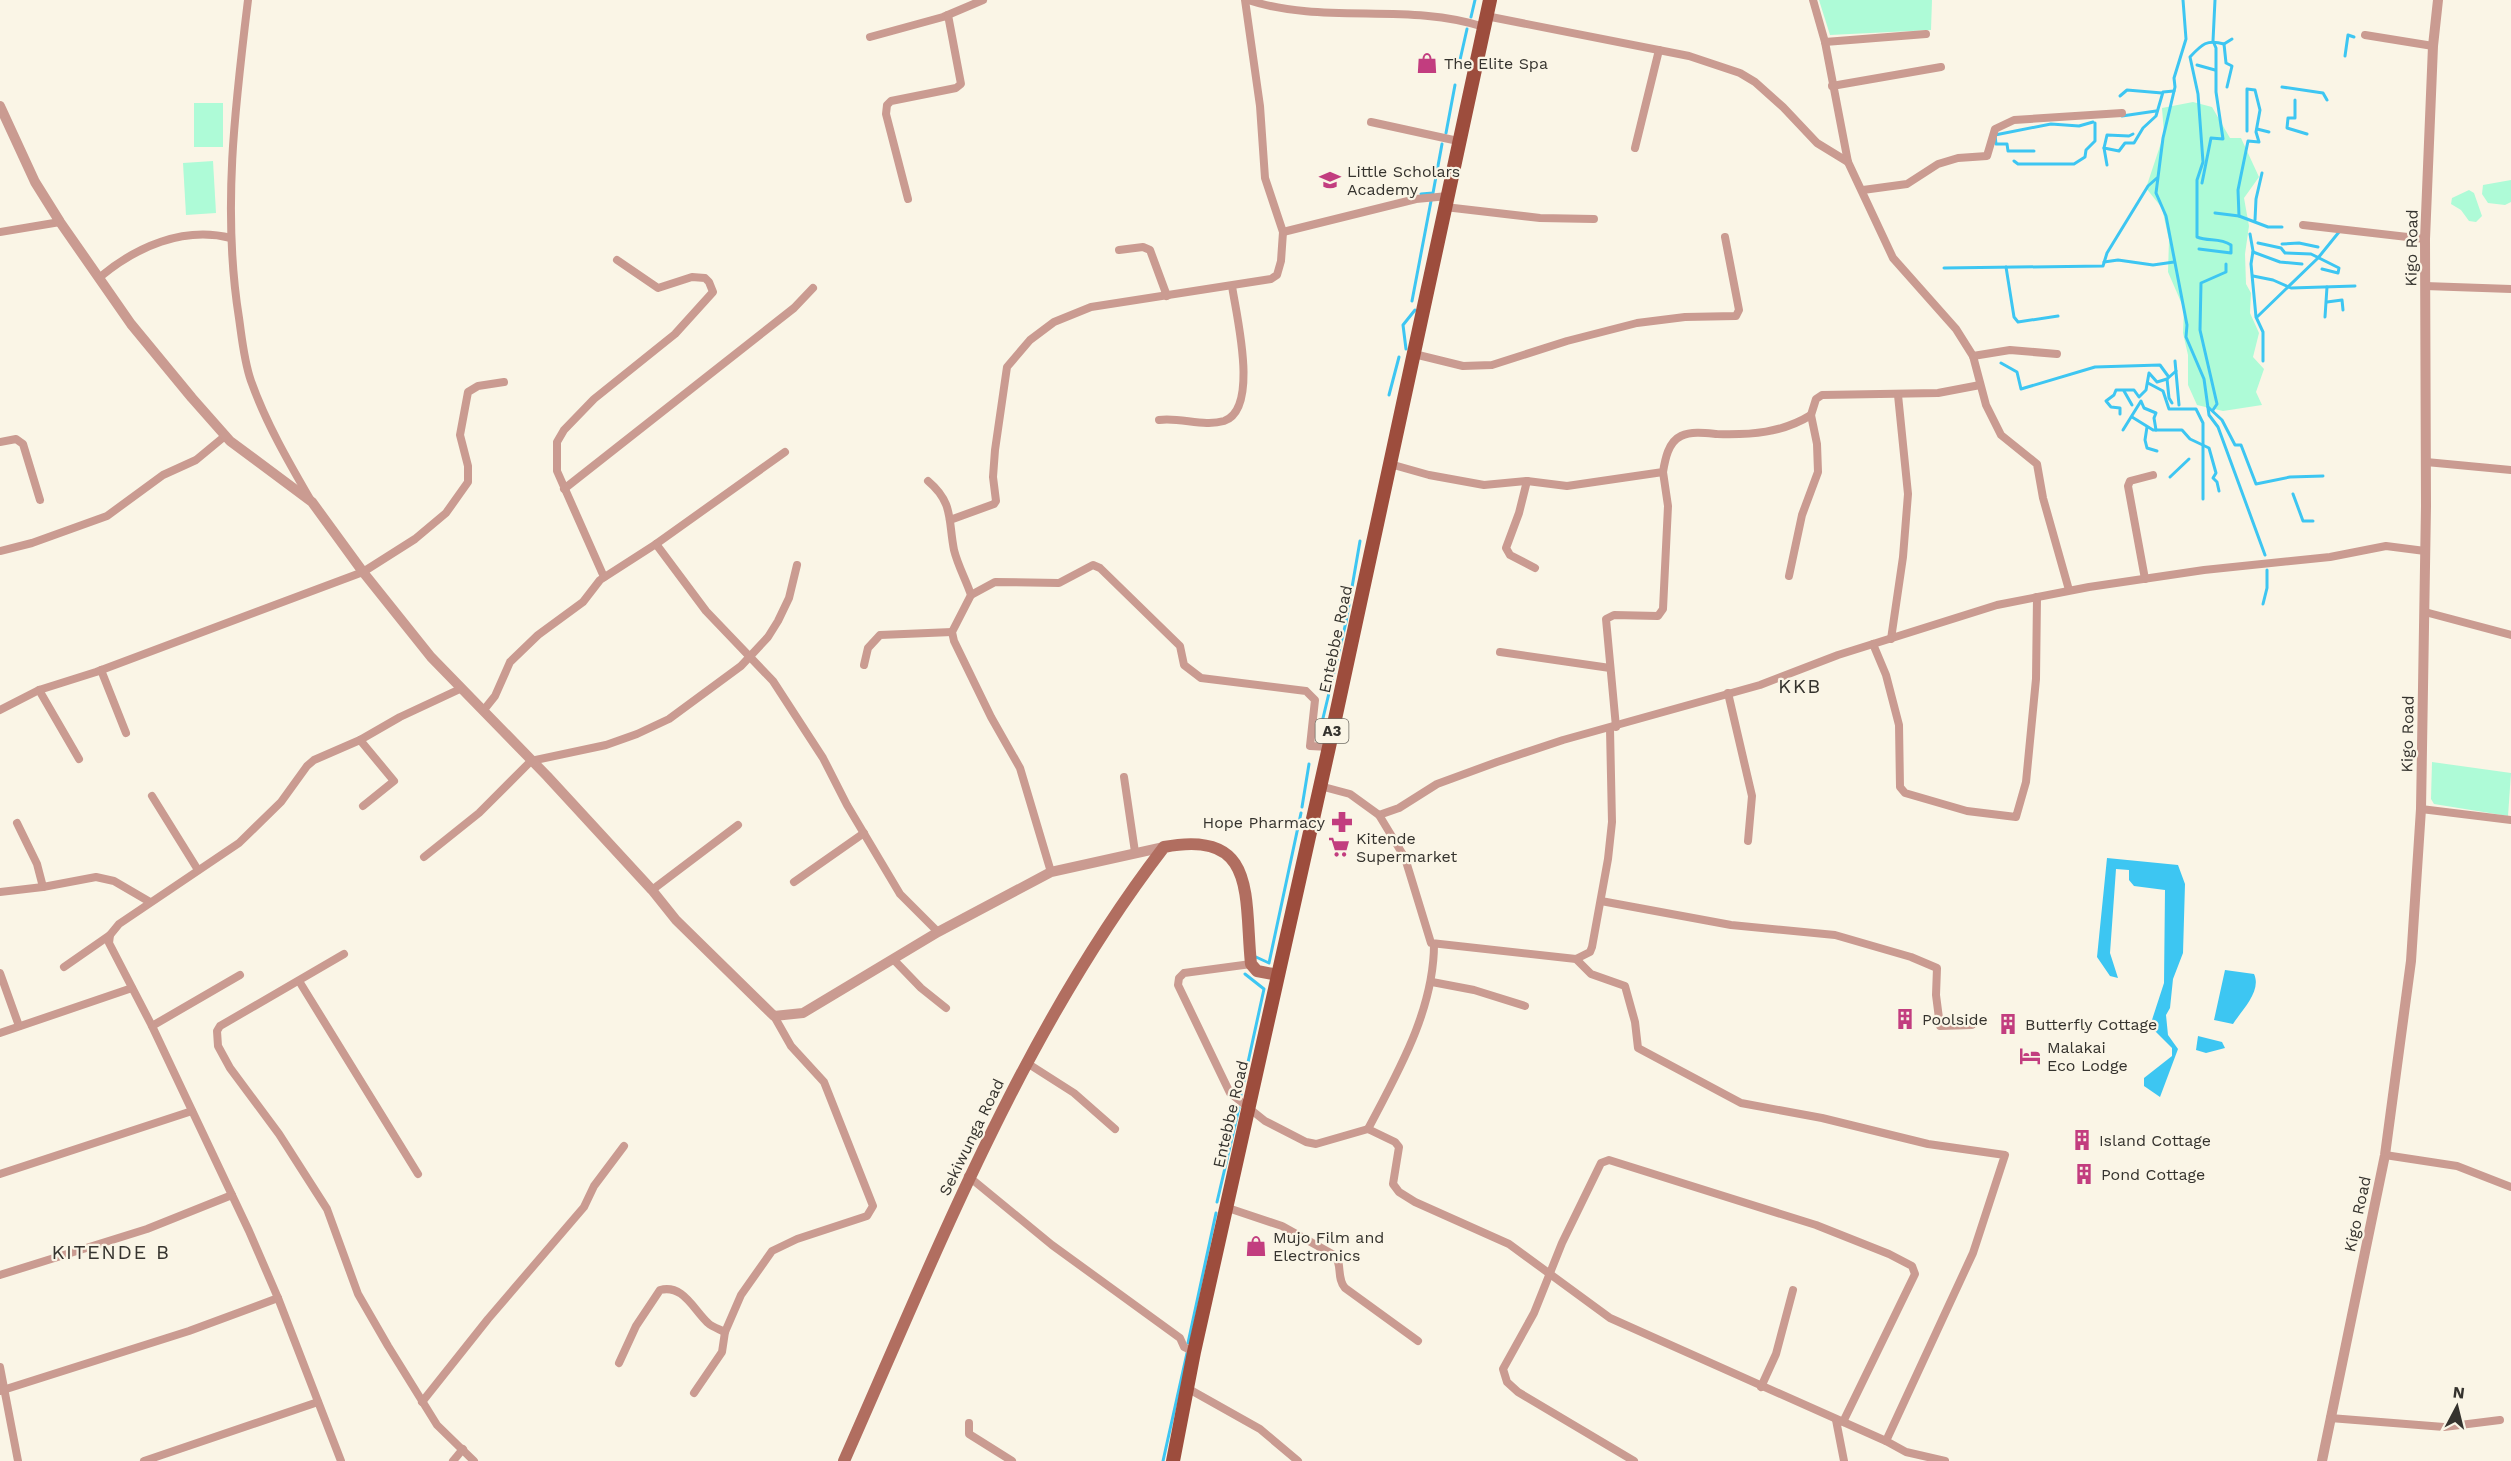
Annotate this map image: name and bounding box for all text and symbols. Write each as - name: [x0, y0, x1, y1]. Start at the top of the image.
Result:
- shop icon: The Elite Spa: [1415, 51, 1439, 75]
- place label: The Elite Spa: [1444, 54, 1548, 73]
- place label: Little Scholars Academy: [1347, 162, 1460, 199]
- school or university icon: Little Scholars Academy: [1318, 168, 1342, 192]
- street label: Kigo Road: [2401, 209, 2422, 287]
- street label: Entebbe Road: [1315, 583, 1356, 695]
- district label: KKB: [1778, 674, 1822, 698]
- street label: Kigo Road: [2397, 695, 2418, 773]
- road number: A3: [1316, 719, 1348, 743]
- pharmacy icon: Hope Pharmacy: [1330, 810, 1354, 834]
- place label: Hope Pharmacy: [1203, 813, 1326, 832]
- place label: Kitende Supermarket: [1356, 829, 1457, 866]
- supermarket icon: Kitende Supermarket: [1327, 835, 1351, 859]
- building icon: Poolside: [1893, 1007, 1917, 1031]
- place label: Poolside: [1922, 1010, 1988, 1029]
- building icon: Butterfly Cottage: [1996, 1012, 2020, 1036]
- place label: Butterfly Cottage: [2025, 1015, 2157, 1034]
- place label: Malakai Eco Lodge: [2047, 1038, 2128, 1075]
- hotel icon: Malakai Eco Lodge: [2018, 1044, 2042, 1068]
- street label: Entebbe Road: [1209, 1059, 1252, 1170]
- street label: Sekiwunga Road: [935, 1076, 1008, 1199]
- building icon: Island Cottage: [2070, 1128, 2094, 1152]
- place label: Island Cottage: [2099, 1131, 2211, 1150]
- building icon: Pond Cottage: [2072, 1162, 2096, 1186]
- place label: Pond Cottage: [2101, 1165, 2205, 1184]
- street label: Kigo Road: [2340, 1174, 2375, 1254]
- place label: Mujo Film and Electronics: [1273, 1228, 1384, 1265]
- shop icon: Mujo Film and Electronics: [1244, 1234, 1268, 1258]
- district label: KITENDE B: [51, 1240, 171, 1264]
- north arrow: [2427, 1377, 2487, 1437]
- text: N: [2452, 1382, 2466, 1403]

